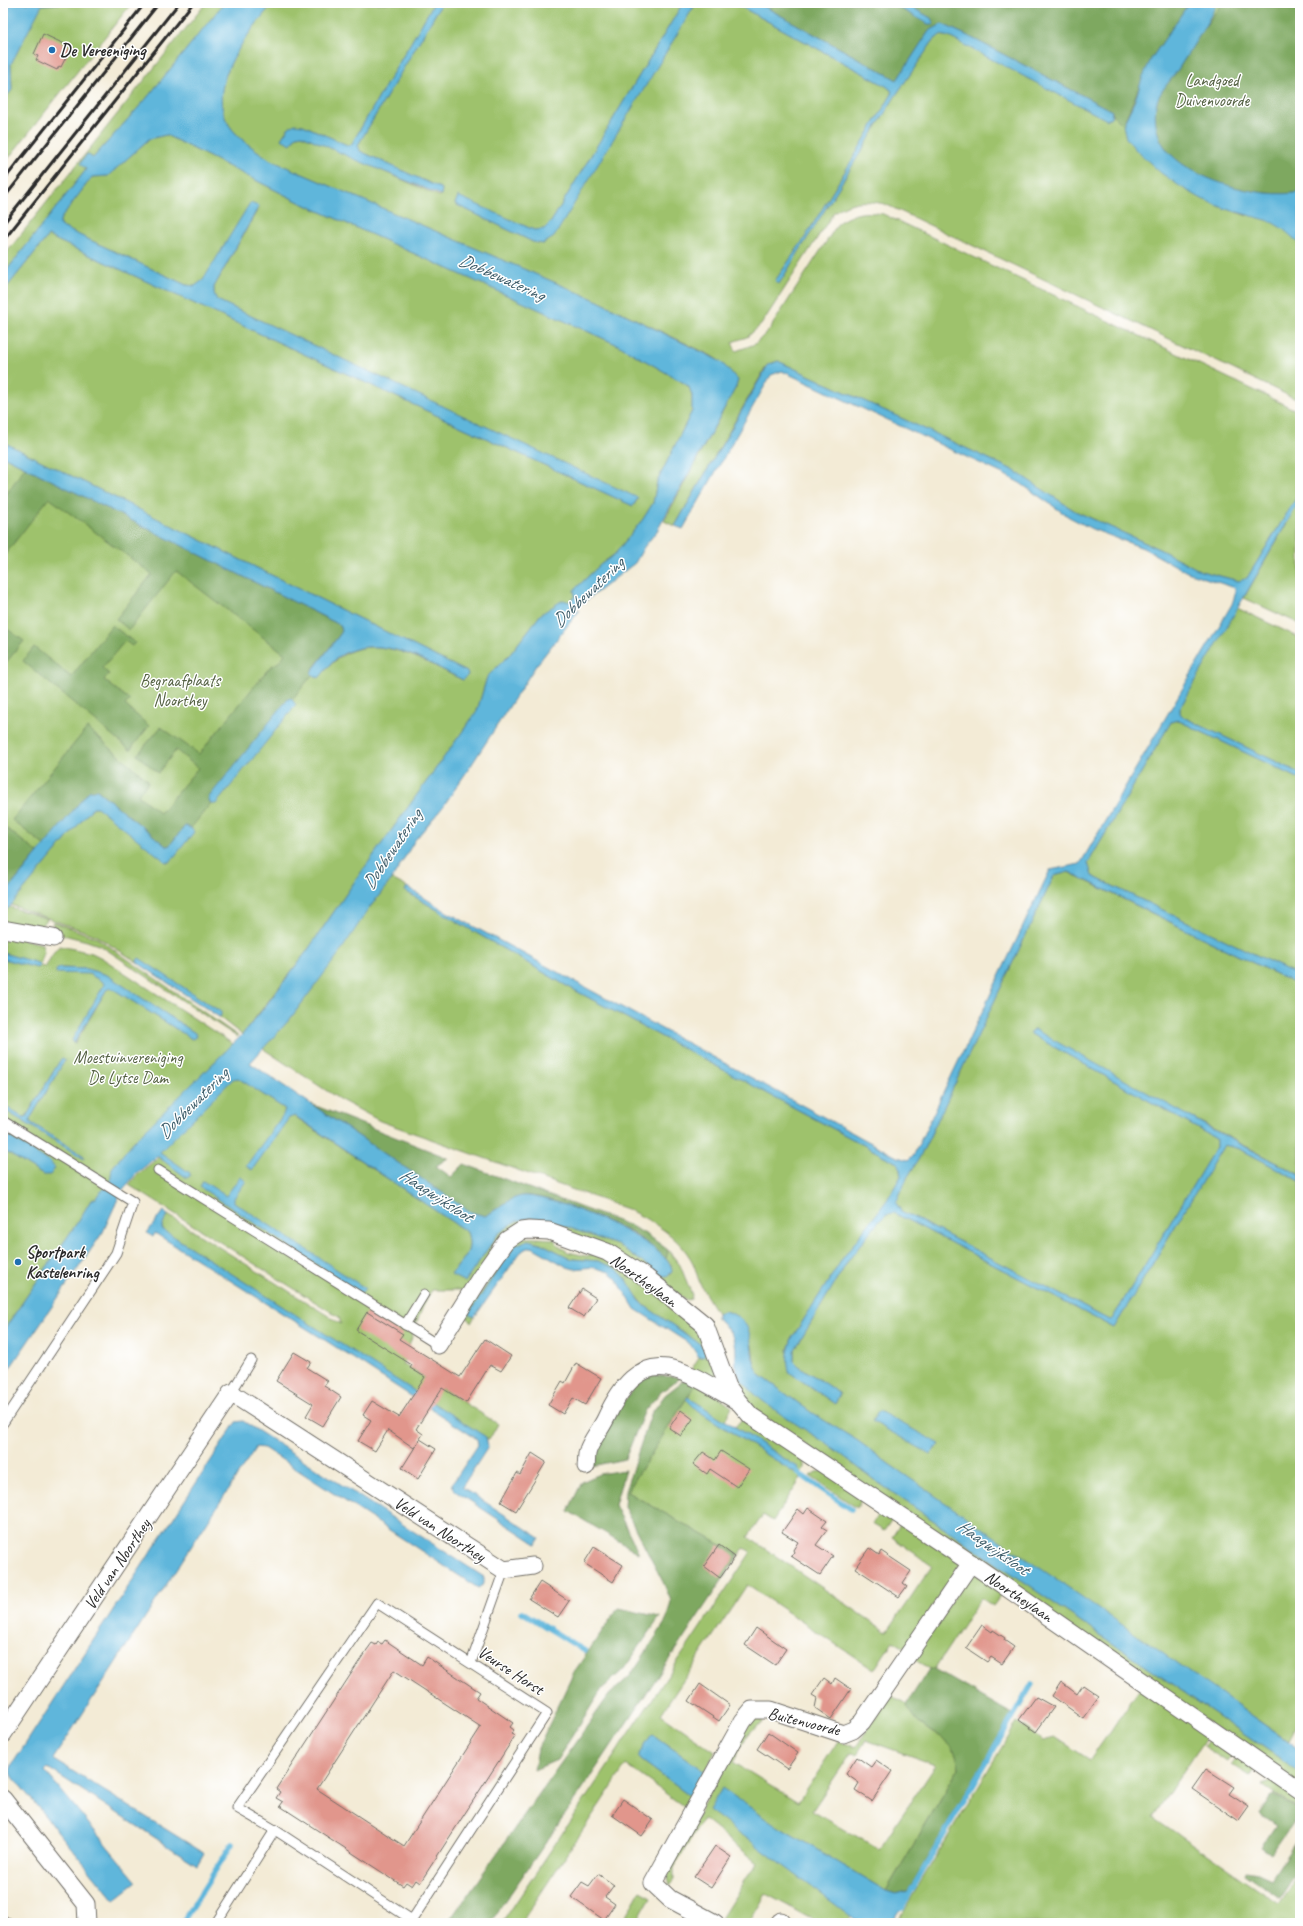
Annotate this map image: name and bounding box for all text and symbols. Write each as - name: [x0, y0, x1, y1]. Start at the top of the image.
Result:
- place label: De Vereeniging: [60, 40, 147, 61]
- marker: De Vereeniging: [47, 45, 57, 55]
- park label: Landgoed Duivenvoorde: [1175, 70, 1250, 111]
- water label: Dobbewatering: [456, 248, 551, 307]
- water label: Dobbewatering: [548, 551, 630, 632]
- park label: Begraafplaats Noorthey: [140, 670, 222, 711]
- water label: Dobbewatering: [357, 803, 428, 893]
- park label: Moestuinvereniging De Lytse Dam: [74, 1047, 183, 1088]
- water label: Dobbewatering: [153, 1061, 235, 1143]
- water label: Haagwijksloot: [395, 1163, 480, 1229]
- place label: Sportpark Kastelenring: [26, 1242, 101, 1283]
- street label: Noortheylaan: [606, 1249, 682, 1313]
- marker: Sportpark Kastelenring: [13, 1257, 23, 1267]
- street label: Veld van Noorthey: [390, 1492, 490, 1567]
- street label: Veld van Noorthey: [79, 1514, 156, 1613]
- water label: Haagwijksloot: [953, 1514, 1036, 1582]
- street label: Noortheylaan: [981, 1566, 1058, 1628]
- street label: Veurse Horst: [474, 1641, 550, 1701]
- street label: Buitenvoorde: [766, 1702, 843, 1741]

